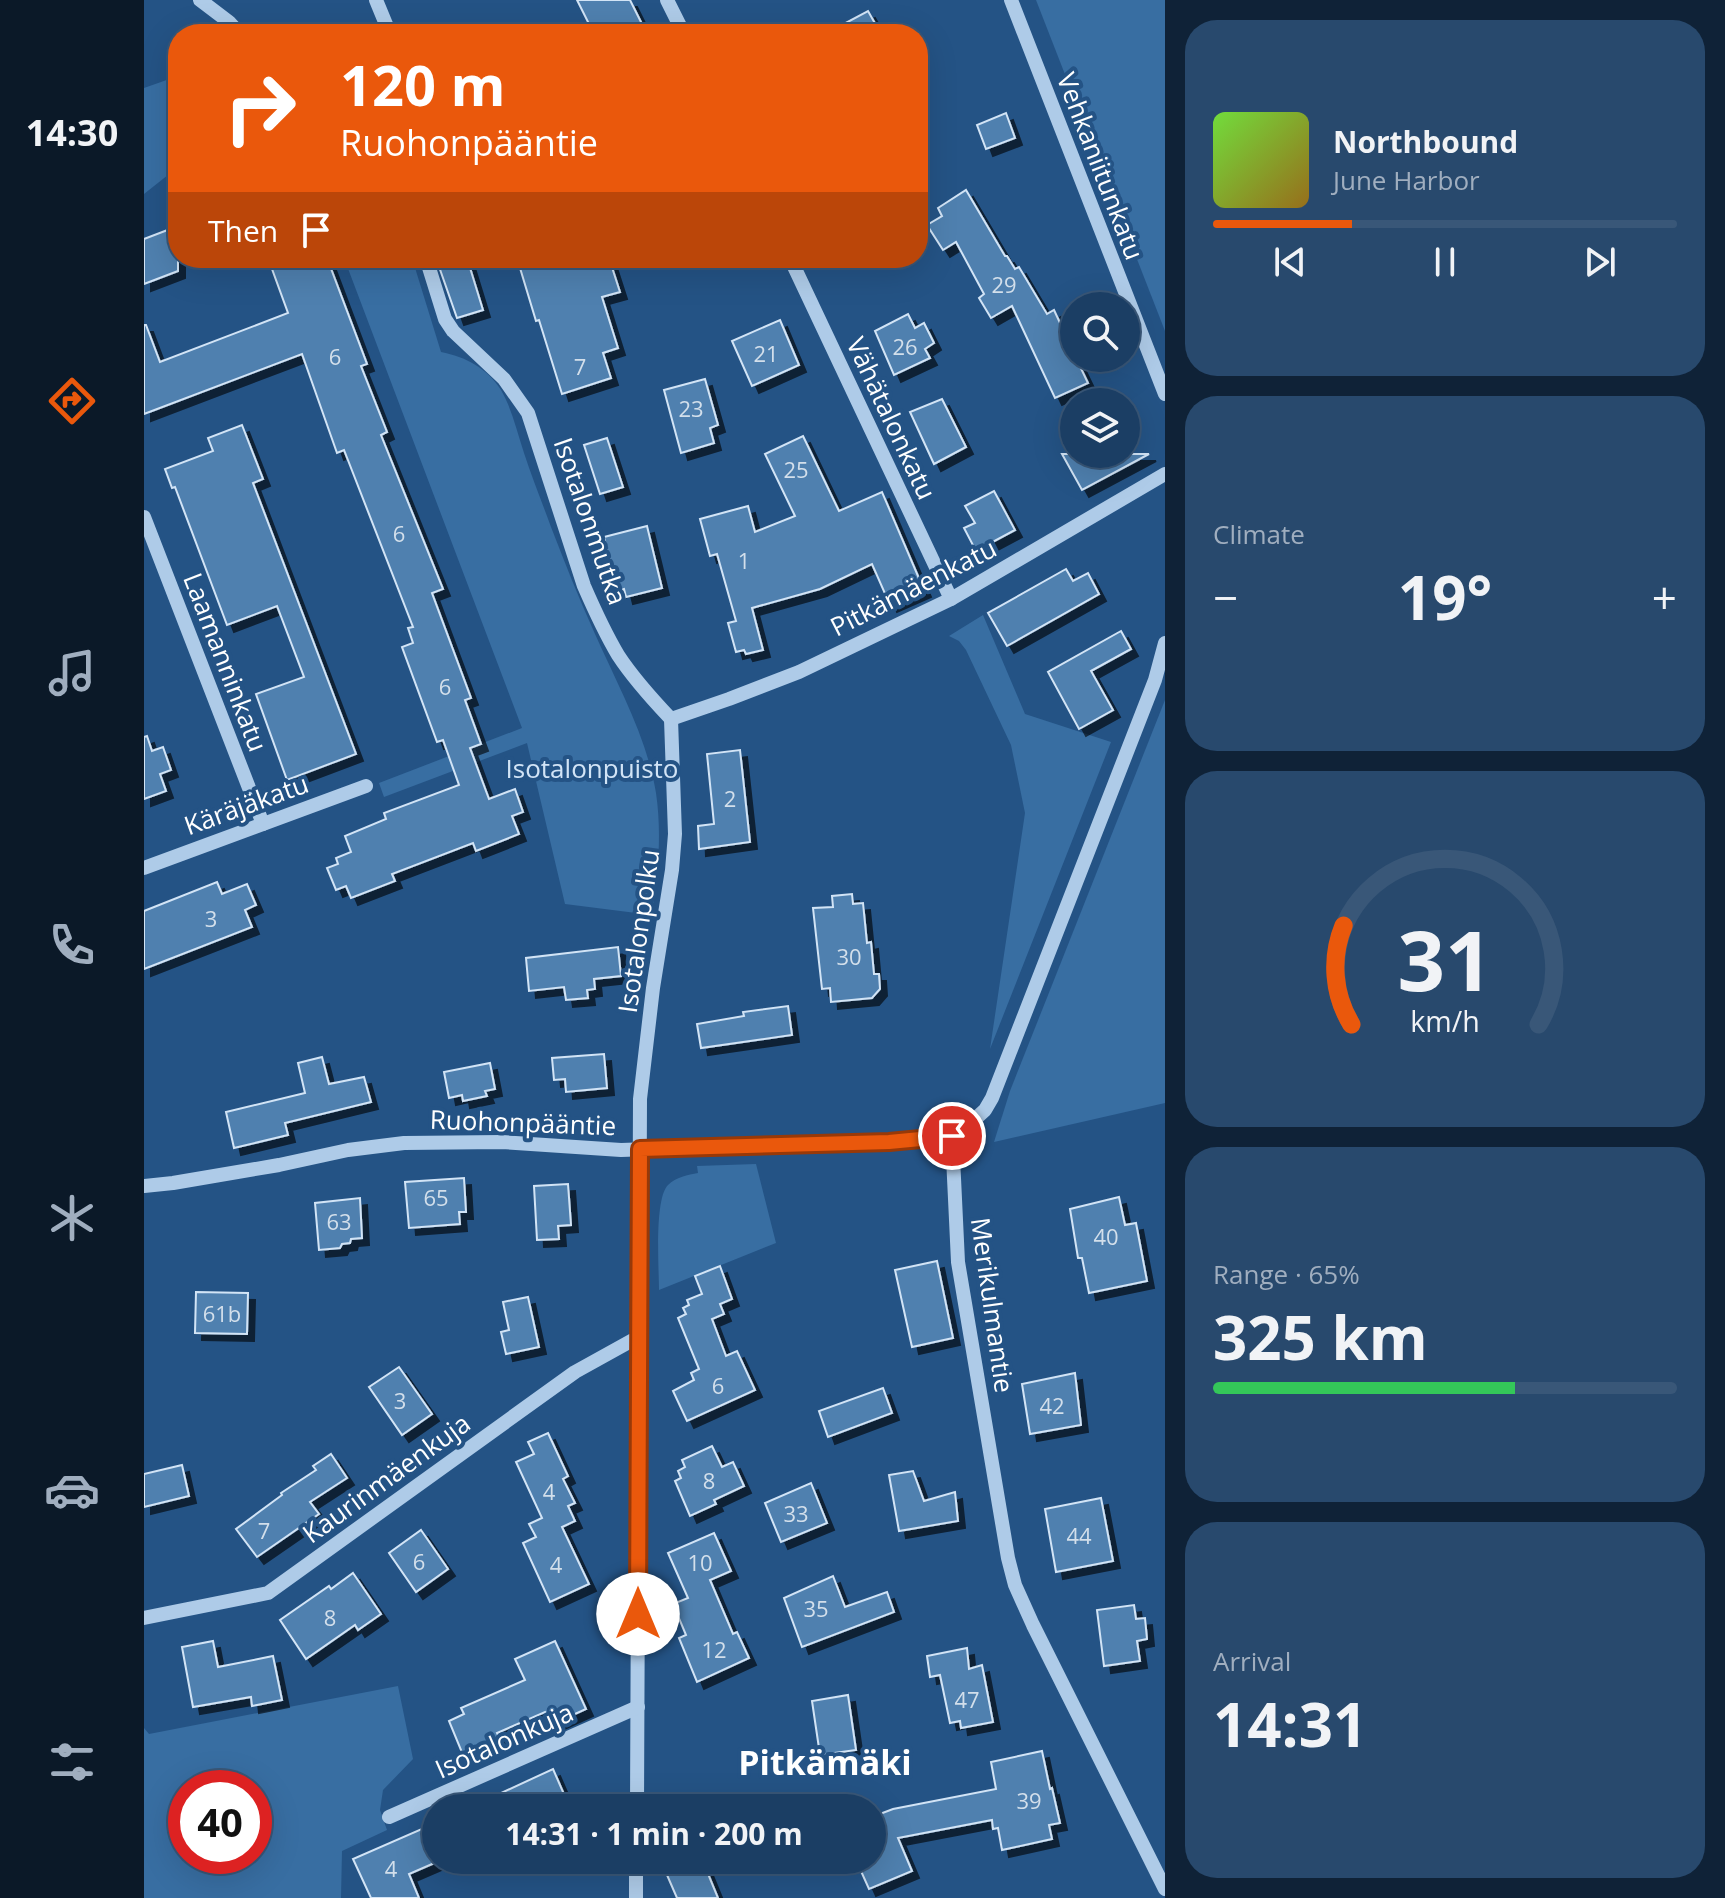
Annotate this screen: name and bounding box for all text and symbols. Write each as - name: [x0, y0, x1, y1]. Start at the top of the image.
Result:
- text: 120 m: [340, 46, 506, 122]
- icon: right: [208, 56, 312, 160]
- street label: Vehkaniitunkatu: [1049, 67, 1153, 265]
- text: 14:30: [26, 108, 118, 157]
- text: Ruohonpääntie: [340, 118, 598, 167]
- text: Northbound: [1333, 121, 1518, 162]
- text: June Harbor: [1333, 162, 1480, 198]
- icon: arrive: [294, 208, 338, 252]
- text: Then: [208, 210, 278, 251]
- icon: previous: [1268, 240, 1312, 284]
- icon: pause: [1423, 240, 1467, 284]
- icon: next: [1578, 240, 1622, 284]
- house number: 29: [991, 269, 1017, 299]
- map controls: [1060, 292, 1140, 468]
- button: search: [1060, 292, 1140, 372]
- street label: Vähätalonkatu: [839, 331, 945, 505]
- house number: 26: [892, 331, 918, 361]
- house number: 21: [753, 338, 779, 368]
- house number: 6: [329, 341, 341, 371]
- house number: 7: [574, 351, 586, 381]
- icon: directions: [44, 373, 100, 429]
- button: layers: [1060, 388, 1140, 468]
- house number: 23: [678, 393, 704, 423]
- street label: Isotalonmutka: [546, 433, 636, 609]
- house number: 25: [783, 454, 809, 484]
- text: Climate: [1213, 516, 1305, 552]
- house number: 6: [393, 518, 405, 548]
- street label: Pitkämäenkatu: [824, 530, 1002, 644]
- house number: 1: [738, 545, 750, 575]
- text: 19°: [1398, 556, 1492, 638]
- street label: Laamanninkatu: [175, 567, 277, 757]
- text: −: [1213, 567, 1238, 627]
- text: +: [1652, 567, 1677, 627]
- icon: music: [44, 645, 100, 701]
- house number: 6: [439, 671, 451, 701]
- park label: Isotalonpuisto: [506, 750, 678, 786]
- street label: Käräjäkatu: [179, 765, 313, 843]
- house number: 2: [724, 783, 736, 813]
- street label: Isotalonpolku: [609, 847, 667, 1015]
- text: 31: [1397, 902, 1493, 1015]
- house number: 3: [205, 903, 217, 933]
- icon: phone: [44, 917, 100, 973]
- house number: 30: [836, 941, 862, 971]
- text: km/h: [1410, 1001, 1480, 1040]
- street label: Ruohonpääntie: [429, 1101, 617, 1143]
- pin: [918, 1102, 986, 1170]
- icon: arrive: [930, 1114, 974, 1158]
- house number: 65: [423, 1182, 449, 1212]
- icon: climate: [44, 1190, 100, 1246]
- house number: 63: [326, 1206, 352, 1236]
- street label: Merikulmantie: [963, 1215, 1023, 1395]
- house number: 40: [1093, 1221, 1119, 1251]
- text: Range · 65%: [1213, 1256, 1360, 1292]
- text: 325 km: [1213, 1296, 1428, 1378]
- house number: 61b: [203, 1298, 241, 1328]
- house number: 6: [712, 1370, 724, 1400]
- house number: 3: [394, 1385, 406, 1415]
- house number: 42: [1039, 1390, 1065, 1420]
- street label: Kaurinmäenkuja: [295, 1405, 477, 1551]
- icon: car: [44, 1462, 100, 1518]
- house number: 8: [703, 1465, 715, 1495]
- house number: 4: [543, 1476, 556, 1506]
- house number: 33: [783, 1498, 809, 1528]
- house number: 7: [258, 1515, 270, 1545]
- house number: 44: [1066, 1520, 1092, 1550]
- house number: 6: [413, 1546, 425, 1576]
- house number: 10: [687, 1547, 713, 1577]
- house number: 4: [550, 1549, 563, 1579]
- position arrow: [596, 1572, 680, 1656]
- house number: 35: [803, 1593, 829, 1623]
- house number: 8: [324, 1602, 336, 1632]
- house number: 12: [701, 1634, 727, 1664]
- text: Arrival: [1213, 1643, 1291, 1679]
- text: 14:31: [1213, 1683, 1367, 1765]
- house number: 47: [954, 1684, 980, 1714]
- street label: Isotalonkuja: [429, 1694, 579, 1786]
- icon: filters: [44, 1734, 100, 1790]
- district label: Pitkämäki: [738, 1739, 912, 1785]
- speed limit sign: 40: [168, 1770, 272, 1874]
- house number: 39: [1016, 1785, 1042, 1815]
- text: 14:31 · 1 min · 200 m: [505, 1813, 803, 1854]
- house number: 4: [385, 1853, 398, 1883]

